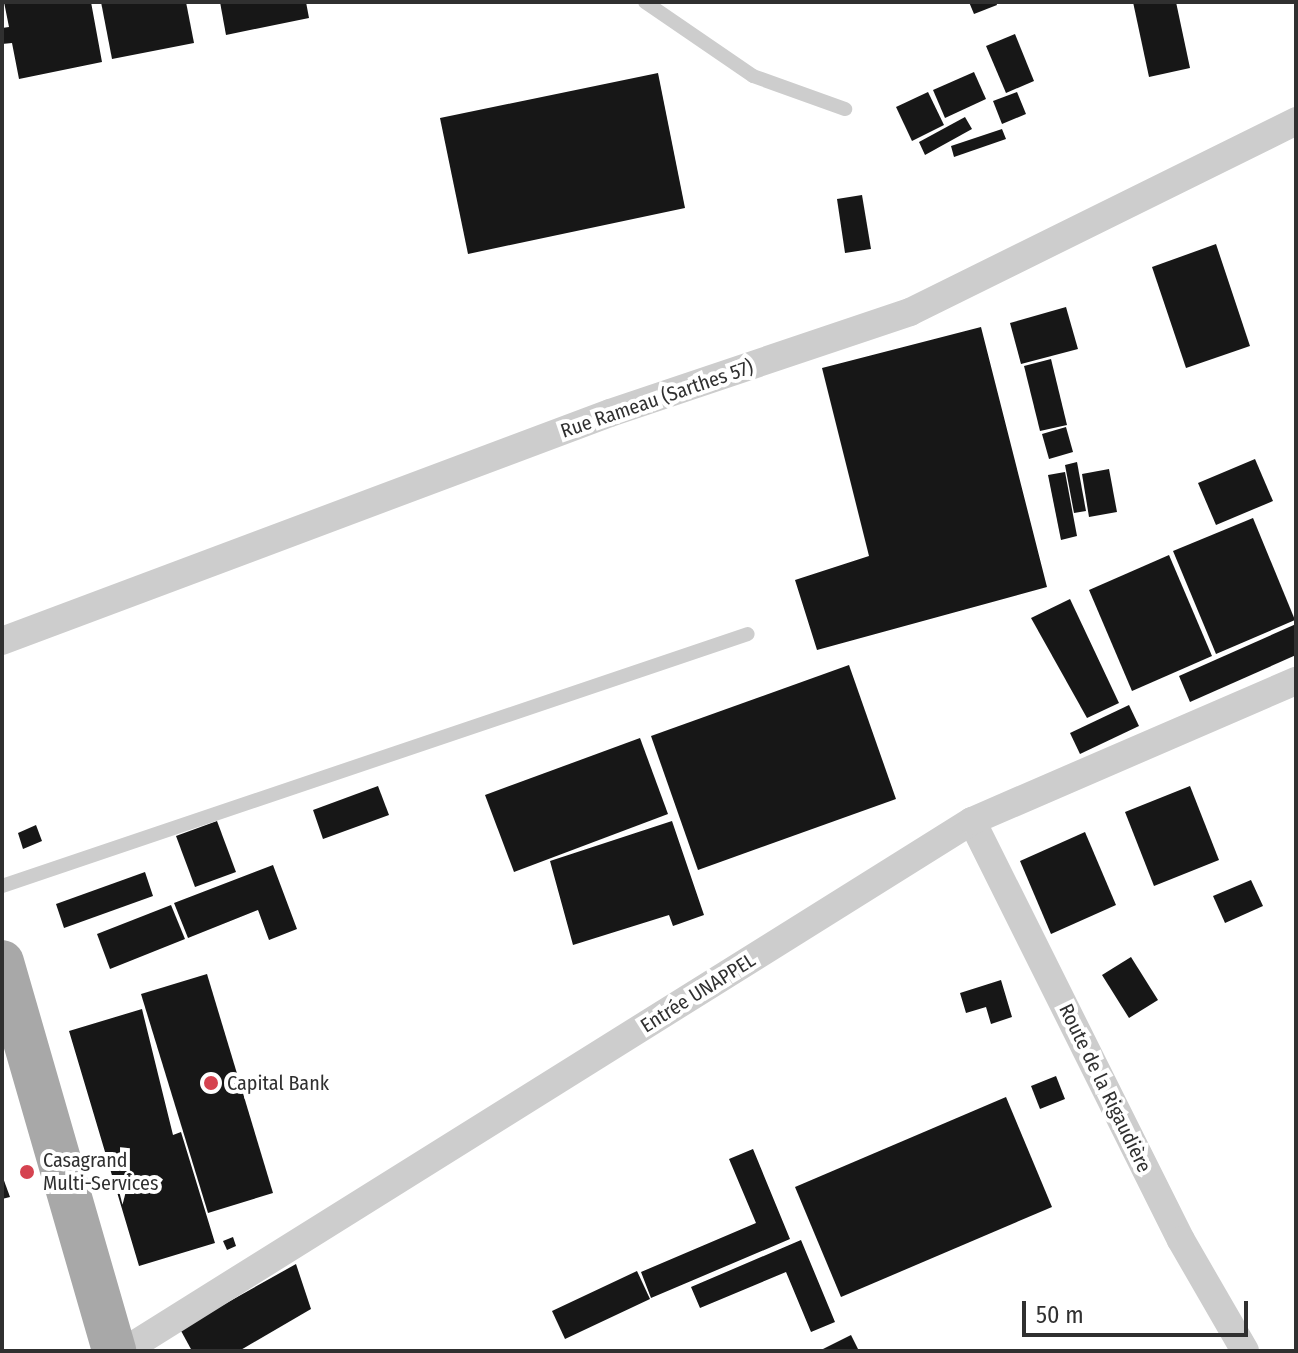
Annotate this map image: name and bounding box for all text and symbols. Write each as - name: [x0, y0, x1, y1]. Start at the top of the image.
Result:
- street label: Rue Rameau (Sarthes 57): [558, 355, 756, 443]
- street label: Entrée UNAPPEL: [636, 948, 760, 1038]
- street label: Route de la Rigaudière: [1054, 1000, 1156, 1176]
- place label: Capital Bank: [227, 1071, 329, 1095]
- marker: Capital Bank: [202, 1074, 220, 1092]
- place label: Casagrand Multi-Services: [43, 1148, 158, 1195]
- marker: Casagrand Multi-Services: [18, 1163, 36, 1181]
- scale bar: [1026, 1285, 1252, 1335]
- text: 50 m: [1036, 1301, 1084, 1329]

